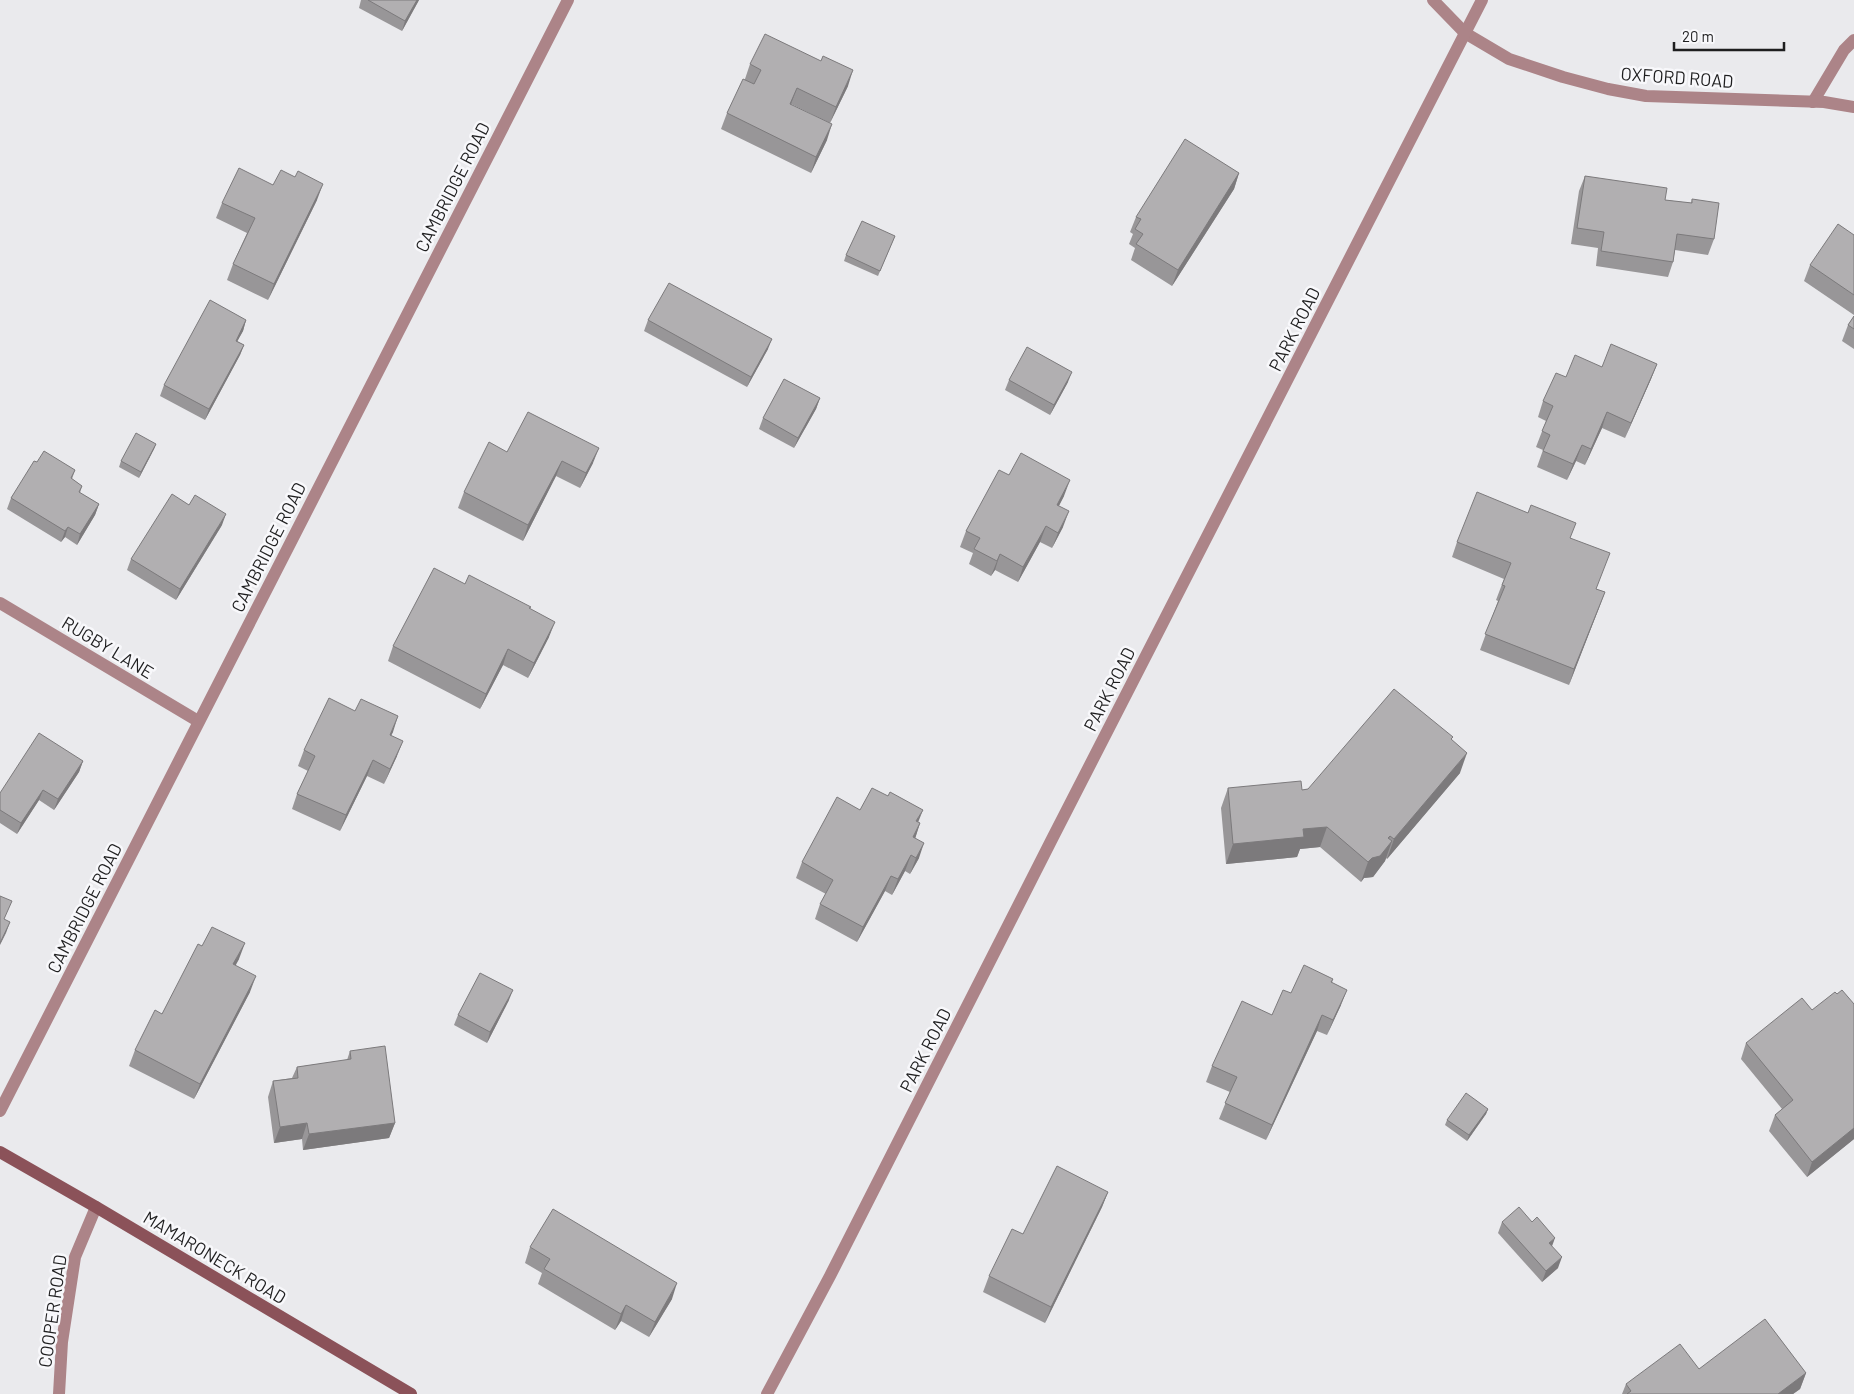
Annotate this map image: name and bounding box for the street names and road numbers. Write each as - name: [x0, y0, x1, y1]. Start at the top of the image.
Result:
- street label: OXFORD ROAD: [1620, 62, 1734, 92]
- street label: CAMBRIDGE ROAD: [410, 119, 494, 255]
- street label: PARK ROAD: [1264, 283, 1324, 375]
- street label: CAMBRIDGE ROAD: [226, 479, 310, 615]
- street label: RUGBY LANE: [58, 611, 158, 683]
- street label: PARK ROAD: [1079, 643, 1139, 735]
- street label: CAMBRIDGE ROAD: [42, 840, 126, 976]
- street label: PARK ROAD: [895, 1004, 955, 1096]
- street label: MAMARONECK ROAD: [140, 1206, 290, 1308]
- street label: COOPER ROAD: [33, 1253, 71, 1369]

